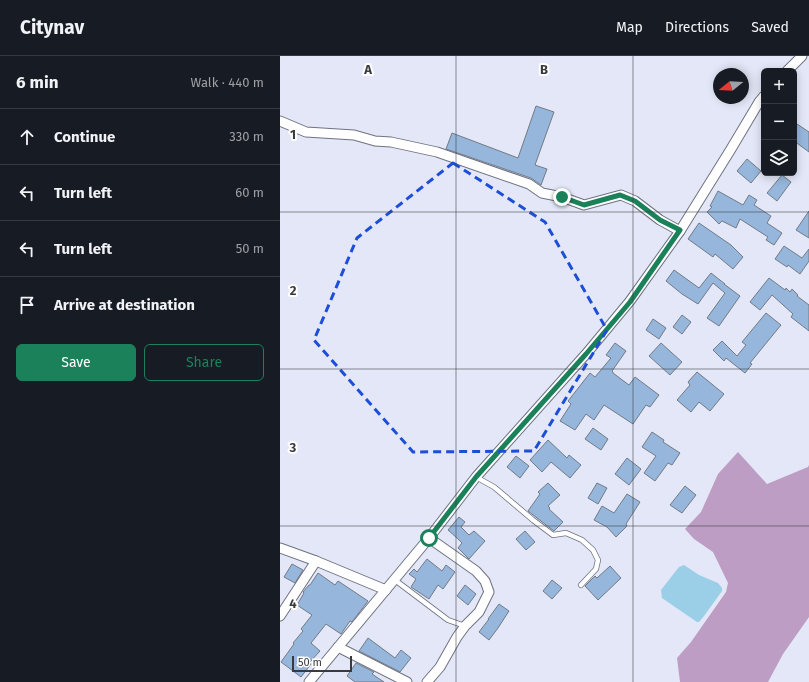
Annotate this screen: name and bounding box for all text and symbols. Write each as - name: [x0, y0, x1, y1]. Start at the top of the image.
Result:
- text: Citynav: [20, 16, 84, 39]
- text: Map: [616, 19, 643, 36]
- text: Directions: [665, 19, 729, 36]
- text: Saved: [751, 19, 789, 36]
- text: A: [363, 62, 372, 77]
- text: B: [540, 62, 548, 77]
- north arrow: [713, 68, 749, 104]
- map controls: [761, 68, 797, 176]
- button: +: [761, 68, 797, 104]
- text: 6 min: [16, 72, 59, 93]
- text: Walk · 440 m: [191, 75, 264, 90]
- button: −: [761, 104, 797, 140]
- icon: ahead: [16, 126, 38, 148]
- text: 1: [290, 127, 296, 142]
- text: Continue: [54, 128, 115, 146]
- text: 330 m: [229, 129, 264, 144]
- button: layers: [761, 140, 797, 176]
- icon: left: [16, 182, 38, 204]
- text: Turn left: [54, 184, 112, 202]
- text: 60 m: [235, 185, 264, 200]
- route end: [553, 188, 571, 206]
- icon: left: [16, 238, 38, 260]
- text: Turn left: [54, 240, 112, 258]
- text: 50 m: [236, 241, 264, 256]
- text: 2: [290, 283, 297, 298]
- icon: arrive: [16, 294, 38, 316]
- text: Arrive at destination: [54, 296, 195, 314]
- button: Save: [16, 344, 136, 381]
- button: Share: [144, 344, 264, 381]
- text: 3: [289, 440, 297, 455]
- route start: [420, 529, 438, 547]
- text: 4: [289, 596, 297, 611]
- scale bar: [292, 654, 352, 673]
- text: 50 m: [298, 656, 322, 669]

